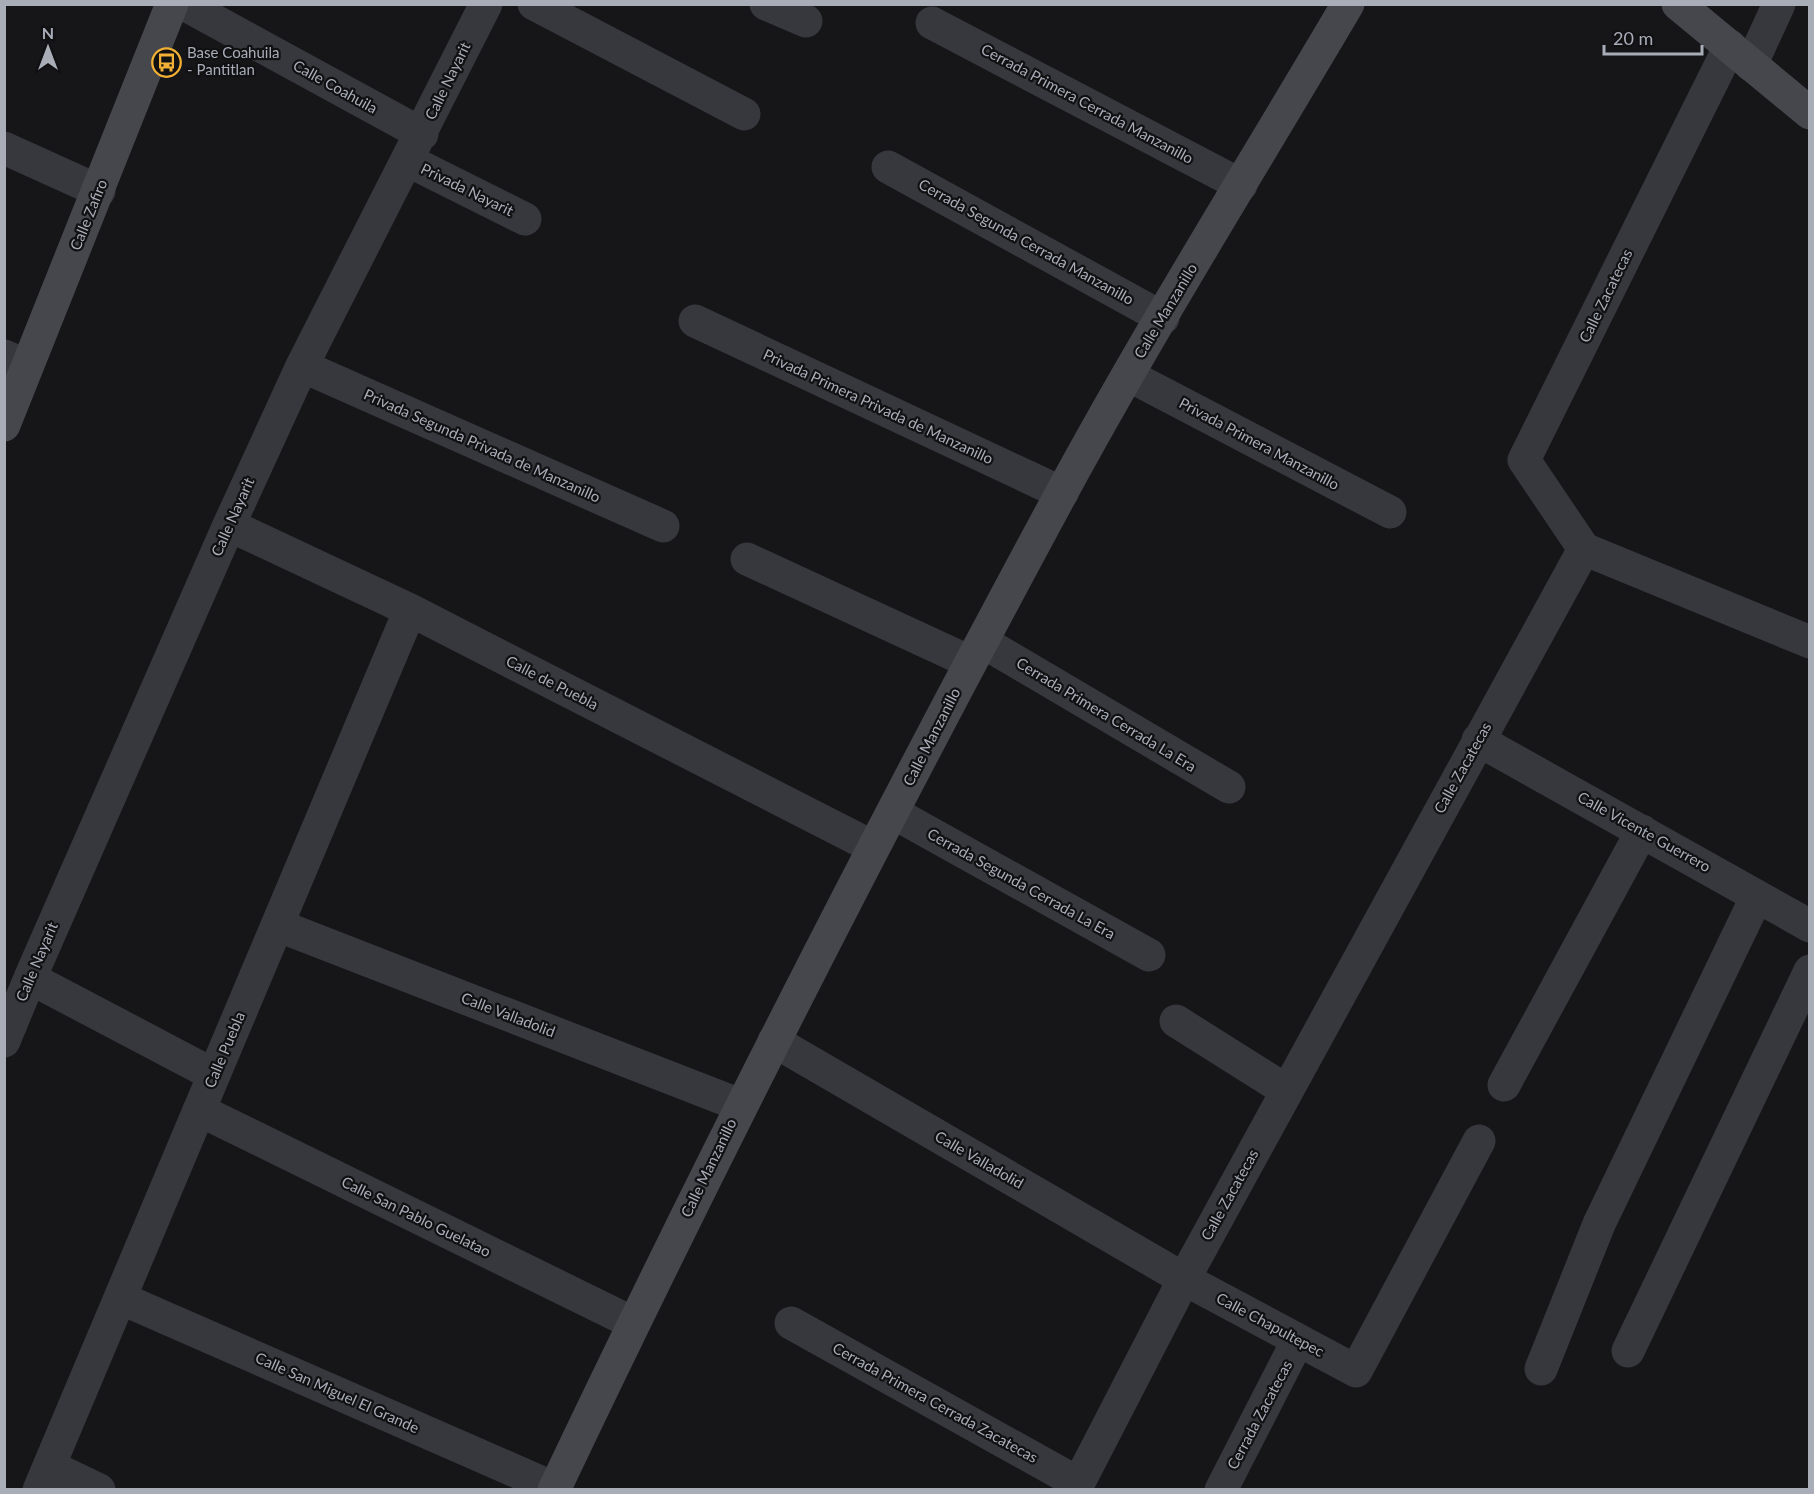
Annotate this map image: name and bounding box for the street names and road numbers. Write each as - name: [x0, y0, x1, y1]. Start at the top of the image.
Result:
- street label: Calle Nayarit: [421, 38, 474, 122]
- street label: Cerrada Primera Cerrada Manzanillo: [978, 39, 1197, 167]
- street label: Calle Coahuila: [290, 56, 381, 117]
- street label: Privada Nayarit: [418, 159, 517, 220]
- street label: Cerrada Segunda Cerrada Manzanillo: [916, 174, 1137, 308]
- street label: Calle Zafiro: [66, 177, 110, 253]
- street label: Calle Zacatecas: [1575, 246, 1635, 345]
- street label: Calle Manzanillo: [1130, 260, 1201, 361]
- street label: Privada Primera Privada de Manzanillo: [761, 345, 996, 467]
- street label: Privada Segunda Privada de Manzanillo: [361, 385, 603, 506]
- street label: Privada Primera Manzanillo: [1176, 393, 1343, 493]
- street label: Calle Nayarit: [207, 474, 258, 559]
- street label: Calle de Puebla: [503, 651, 602, 713]
- street label: Cerrada Primera Cerrada La Era: [1013, 653, 1200, 775]
- street label: Calle Manzanillo: [899, 685, 964, 789]
- street label: Calle Zacatecas: [1430, 719, 1495, 816]
- street label: Calle Vicente Guerrero: [1575, 787, 1714, 875]
- street label: Cerrada Segunda Cerrada La Era: [924, 824, 1119, 942]
- street label: Calle Nayarit: [11, 919, 61, 1004]
- street label: Calle Valladolid: [459, 988, 558, 1040]
- street label: Calle Puebla: [200, 1009, 248, 1090]
- street label: Calle Manzanillo: [676, 1115, 740, 1220]
- street label: Calle Valladolid: [932, 1127, 1027, 1192]
- street label: Calle Zacatecas: [1197, 1146, 1262, 1243]
- street label: Calle San Pablo Guelatao: [339, 1172, 494, 1260]
- street label: Calle Chapultepec: [1214, 1288, 1327, 1360]
- street label: Cerrada Primera Cerrada Zacatecas: [830, 1338, 1041, 1466]
- street label: Calle San Miguel El Grande: [253, 1348, 422, 1436]
- street label: Cerrada Zacatecas: [1223, 1357, 1295, 1472]

